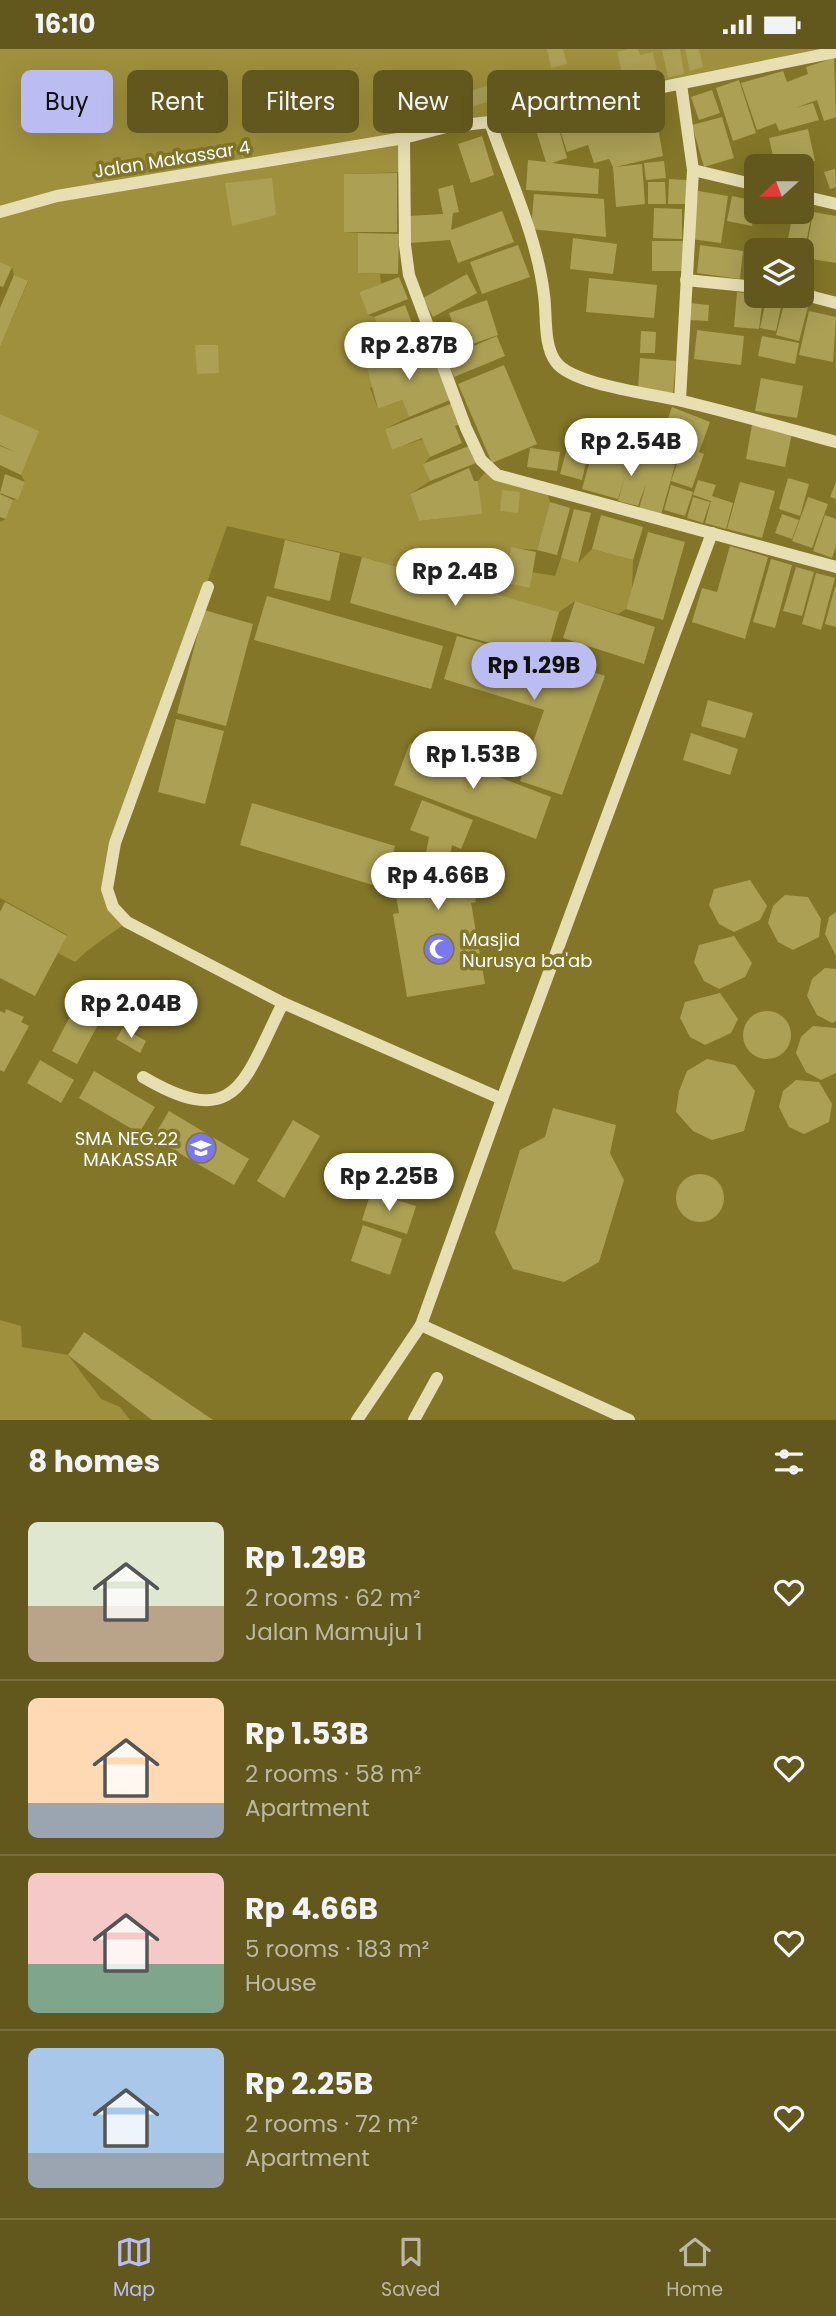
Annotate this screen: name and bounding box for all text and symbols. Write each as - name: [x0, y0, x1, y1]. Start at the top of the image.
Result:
- text: 16:10: [35, 6, 95, 42]
- chip: Buy: [21, 70, 113, 133]
- chip: Rent: [127, 70, 228, 133]
- chip: Filters: [242, 70, 359, 133]
- chip: New: [373, 70, 473, 133]
- chip: Apartment: [487, 70, 665, 133]
- street label: Jalan Makassar 4: [92, 134, 252, 184]
- north arrow: [744, 154, 814, 224]
- map controls: [744, 154, 814, 308]
- button: layers: [744, 238, 814, 308]
- pin: Rp 2.87B: [337, 323, 481, 382]
- text: Rp 2.87B: [360, 329, 458, 361]
- pin: Rp 2.54B: [559, 419, 703, 478]
- text: Rp 2.54B: [581, 425, 681, 457]
- pin: Rp 2.4B: [390, 549, 520, 608]
- text: Rp 2.4B: [412, 555, 498, 587]
- pin: Rp 1.29B: [462, 643, 606, 702]
- text: Rp 1.29B: [487, 649, 581, 681]
- pin: Rp 1.53B: [401, 731, 545, 791]
- text: Rp 1.53B: [426, 738, 520, 770]
- pin: Rp 4.66B: [366, 853, 510, 912]
- text: Rp 4.66B: [387, 859, 489, 891]
- place label: Masjid Nurusya ba'ab: [462, 927, 592, 973]
- mosque icon: Masjid Nurusya ba'ab: [422, 932, 456, 966]
- pin: Rp 2.04B: [59, 981, 203, 1040]
- text: Rp 2.04B: [81, 987, 181, 1019]
- place label: SMA NEG.22 MAKASSAR: [75, 1126, 178, 1172]
- school or university icon: SMA NEG.22 MAKASSAR: [184, 1131, 218, 1165]
- pin: Rp 2.25B: [317, 1153, 461, 1213]
- text: Rp 2.25B: [340, 1160, 438, 1192]
- text: 8 homes: [28, 1440, 160, 1483]
- icon: filters: [770, 1443, 808, 1481]
- text: Rp 1.29B: [245, 1536, 366, 1579]
- icon: home: [84, 1550, 168, 1634]
- icon: heart: [770, 1573, 808, 1611]
- text: 2 rooms · 62 m²: [245, 1582, 421, 1614]
- text: Jalan Mamuju 1: [245, 1616, 423, 1648]
- text: Rp 1.53B: [245, 1712, 368, 1755]
- icon: home: [84, 1726, 168, 1810]
- icon: heart: [770, 1749, 808, 1787]
- text: 2 rooms · 58 m²: [245, 1758, 422, 1790]
- text: Apartment: [245, 1792, 370, 1824]
- text: Rp 4.66B: [245, 1887, 378, 1930]
- icon: home: [84, 1901, 168, 1985]
- icon: heart: [770, 1924, 808, 1962]
- text: 5 rooms · 183 m²: [245, 1933, 429, 1965]
- text: House: [245, 1967, 317, 1999]
- text: Rp 2.25B: [245, 2062, 373, 2105]
- icon: home: [84, 2076, 168, 2160]
- icon: heart: [770, 2099, 808, 2137]
- text: 2 rooms · 72 m²: [245, 2108, 418, 2140]
- text: Apartment: [245, 2142, 370, 2174]
- tab: Map: [113, 2233, 155, 2304]
- tab: Saved: [381, 2233, 440, 2304]
- tab: Home: [666, 2233, 723, 2304]

